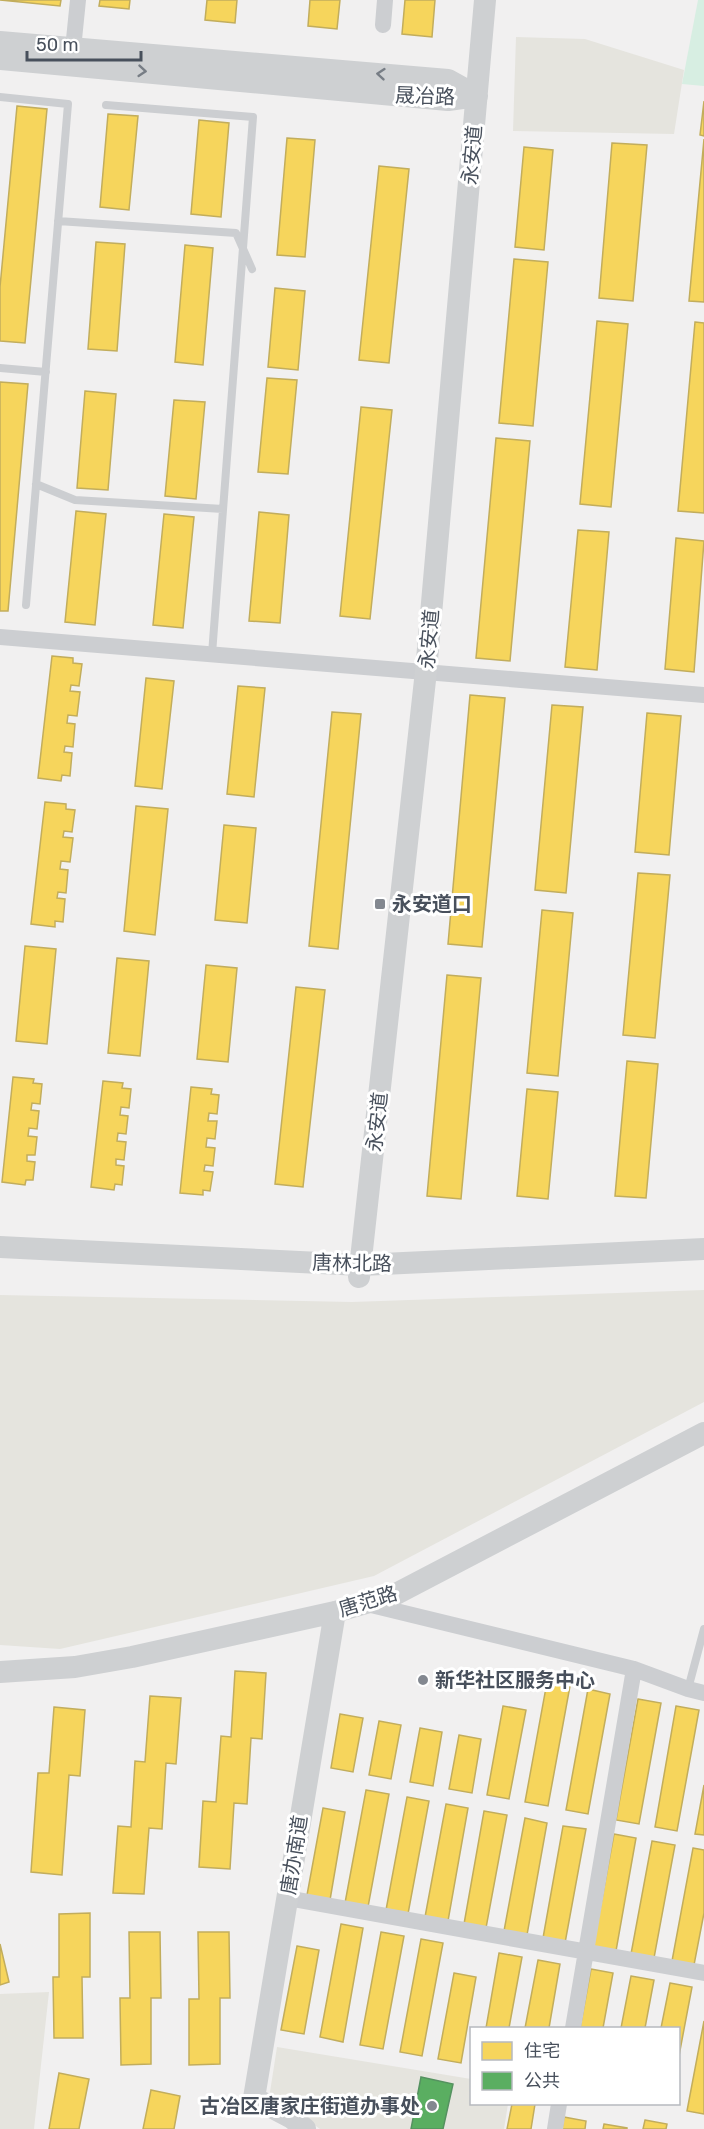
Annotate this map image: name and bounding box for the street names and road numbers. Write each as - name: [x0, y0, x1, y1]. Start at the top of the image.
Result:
- street label: 晟冶路: [395, 83, 455, 109]
- street label: 永安道: [457, 124, 487, 186]
- street label: 永安道: [414, 608, 444, 670]
- street label: 永安道: [362, 1091, 392, 1153]
- street label: 唐林北路: [312, 1250, 392, 1276]
- street label: 唐范路: [336, 1581, 400, 1621]
- street label: 唐办南道: [276, 1814, 312, 1896]

